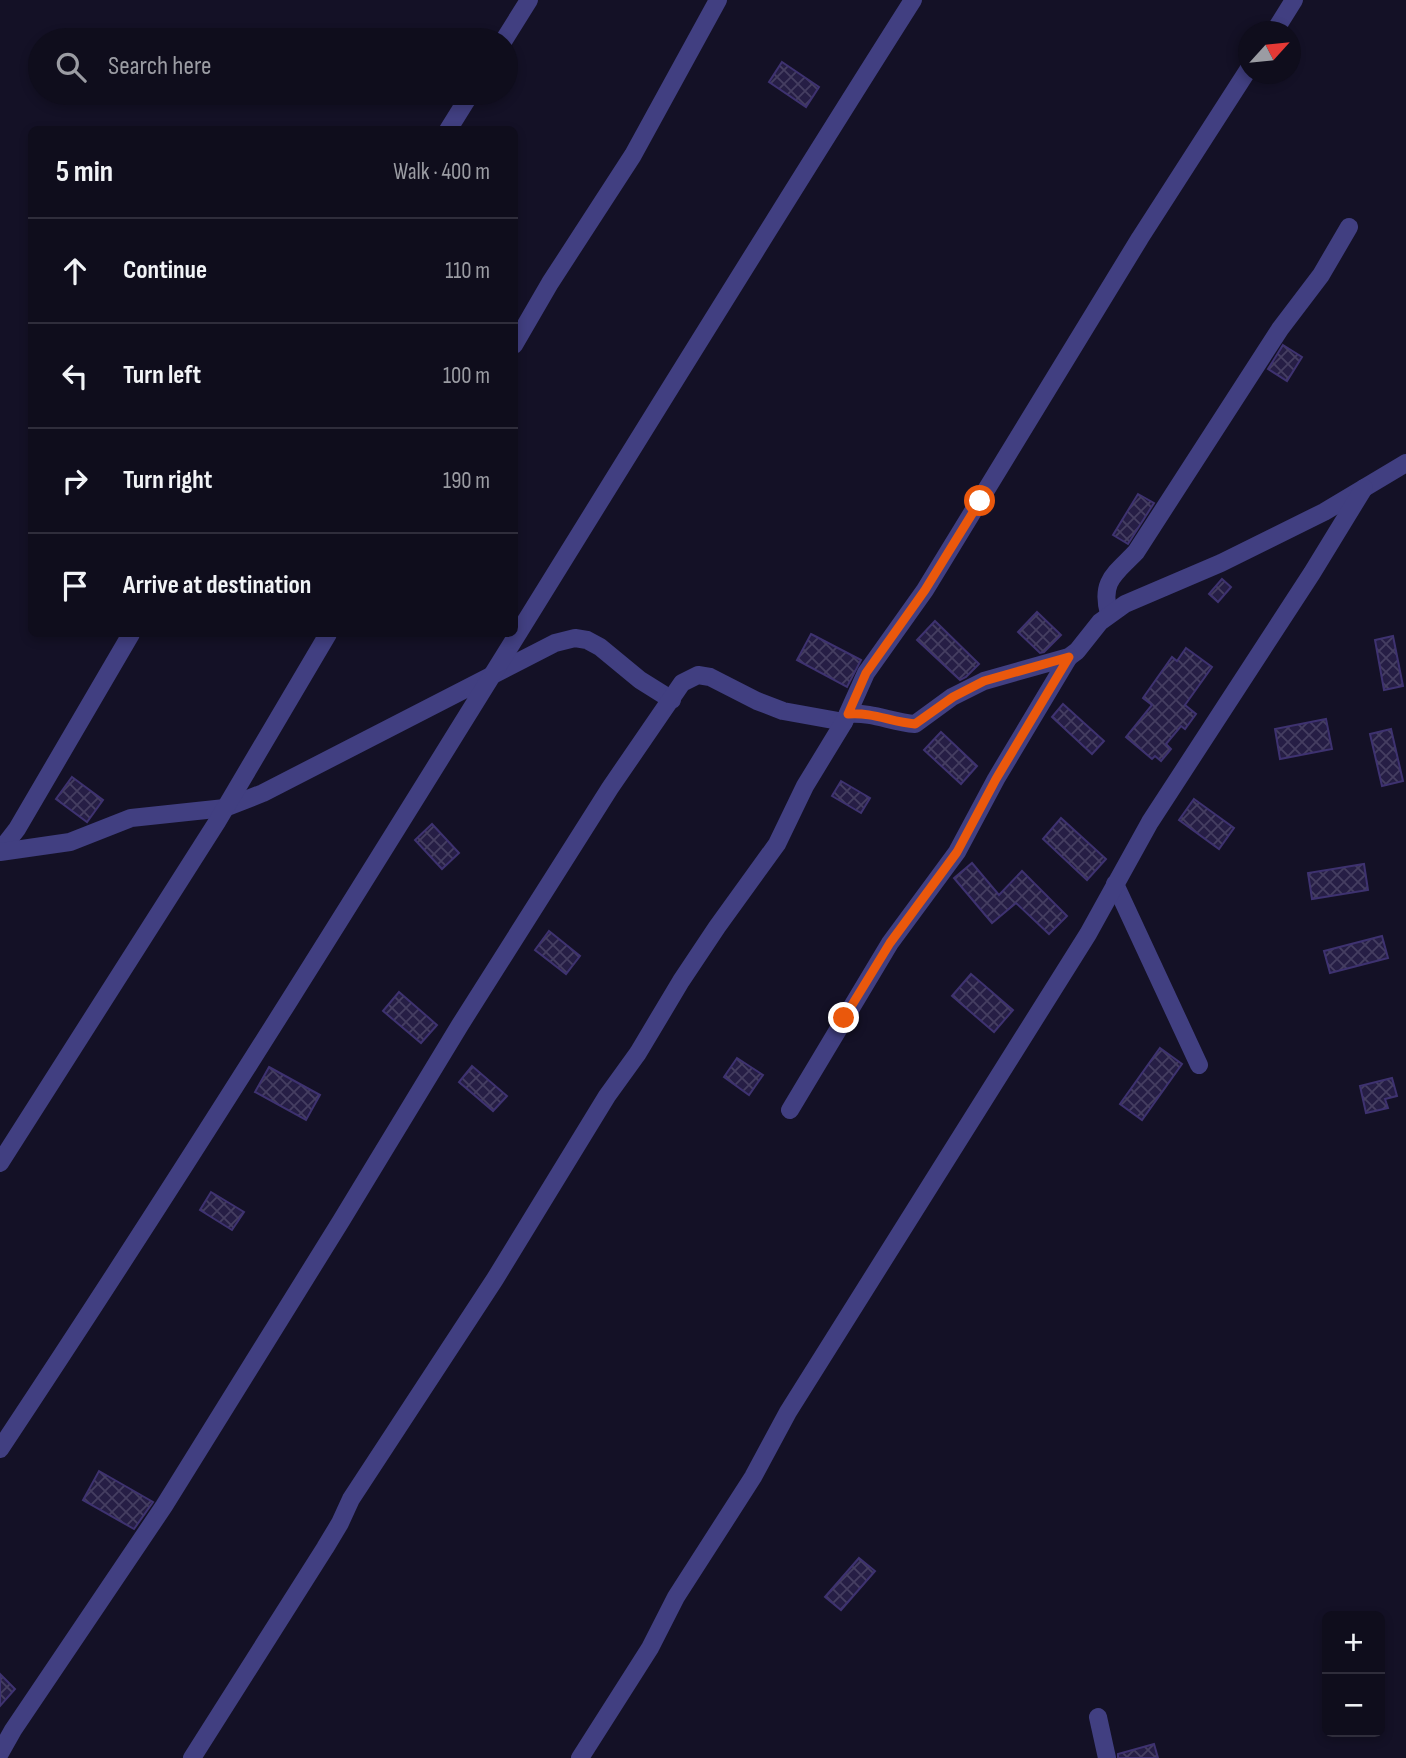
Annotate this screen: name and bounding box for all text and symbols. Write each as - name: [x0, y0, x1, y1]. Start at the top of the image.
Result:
- north arrow: [1238, 21, 1301, 84]
- search box: [28, 28, 518, 105]
- icon: search: [52, 48, 90, 86]
- text: Search here: [108, 51, 211, 82]
- text: 5 min: [56, 154, 113, 190]
- text: Walk · 400 m: [393, 158, 490, 186]
- icon: ahead: [56, 252, 94, 290]
- text: Continue: [123, 255, 207, 286]
- text: 110 m: [445, 257, 490, 285]
- icon: left: [56, 357, 94, 395]
- text: Turn left: [123, 360, 201, 391]
- text: 100 m: [443, 362, 490, 390]
- icon: right: [56, 462, 94, 500]
- text: Turn right: [123, 465, 212, 496]
- text: 190 m: [443, 467, 490, 495]
- route start: [964, 485, 995, 516]
- icon: arrive: [56, 567, 94, 605]
- text: Arrive at destination: [123, 570, 311, 601]
- route end: [828, 1002, 859, 1033]
- map controls: [1322, 1611, 1385, 1737]
- button: +: [1322, 1611, 1385, 1674]
- button: −: [1322, 1674, 1385, 1737]

